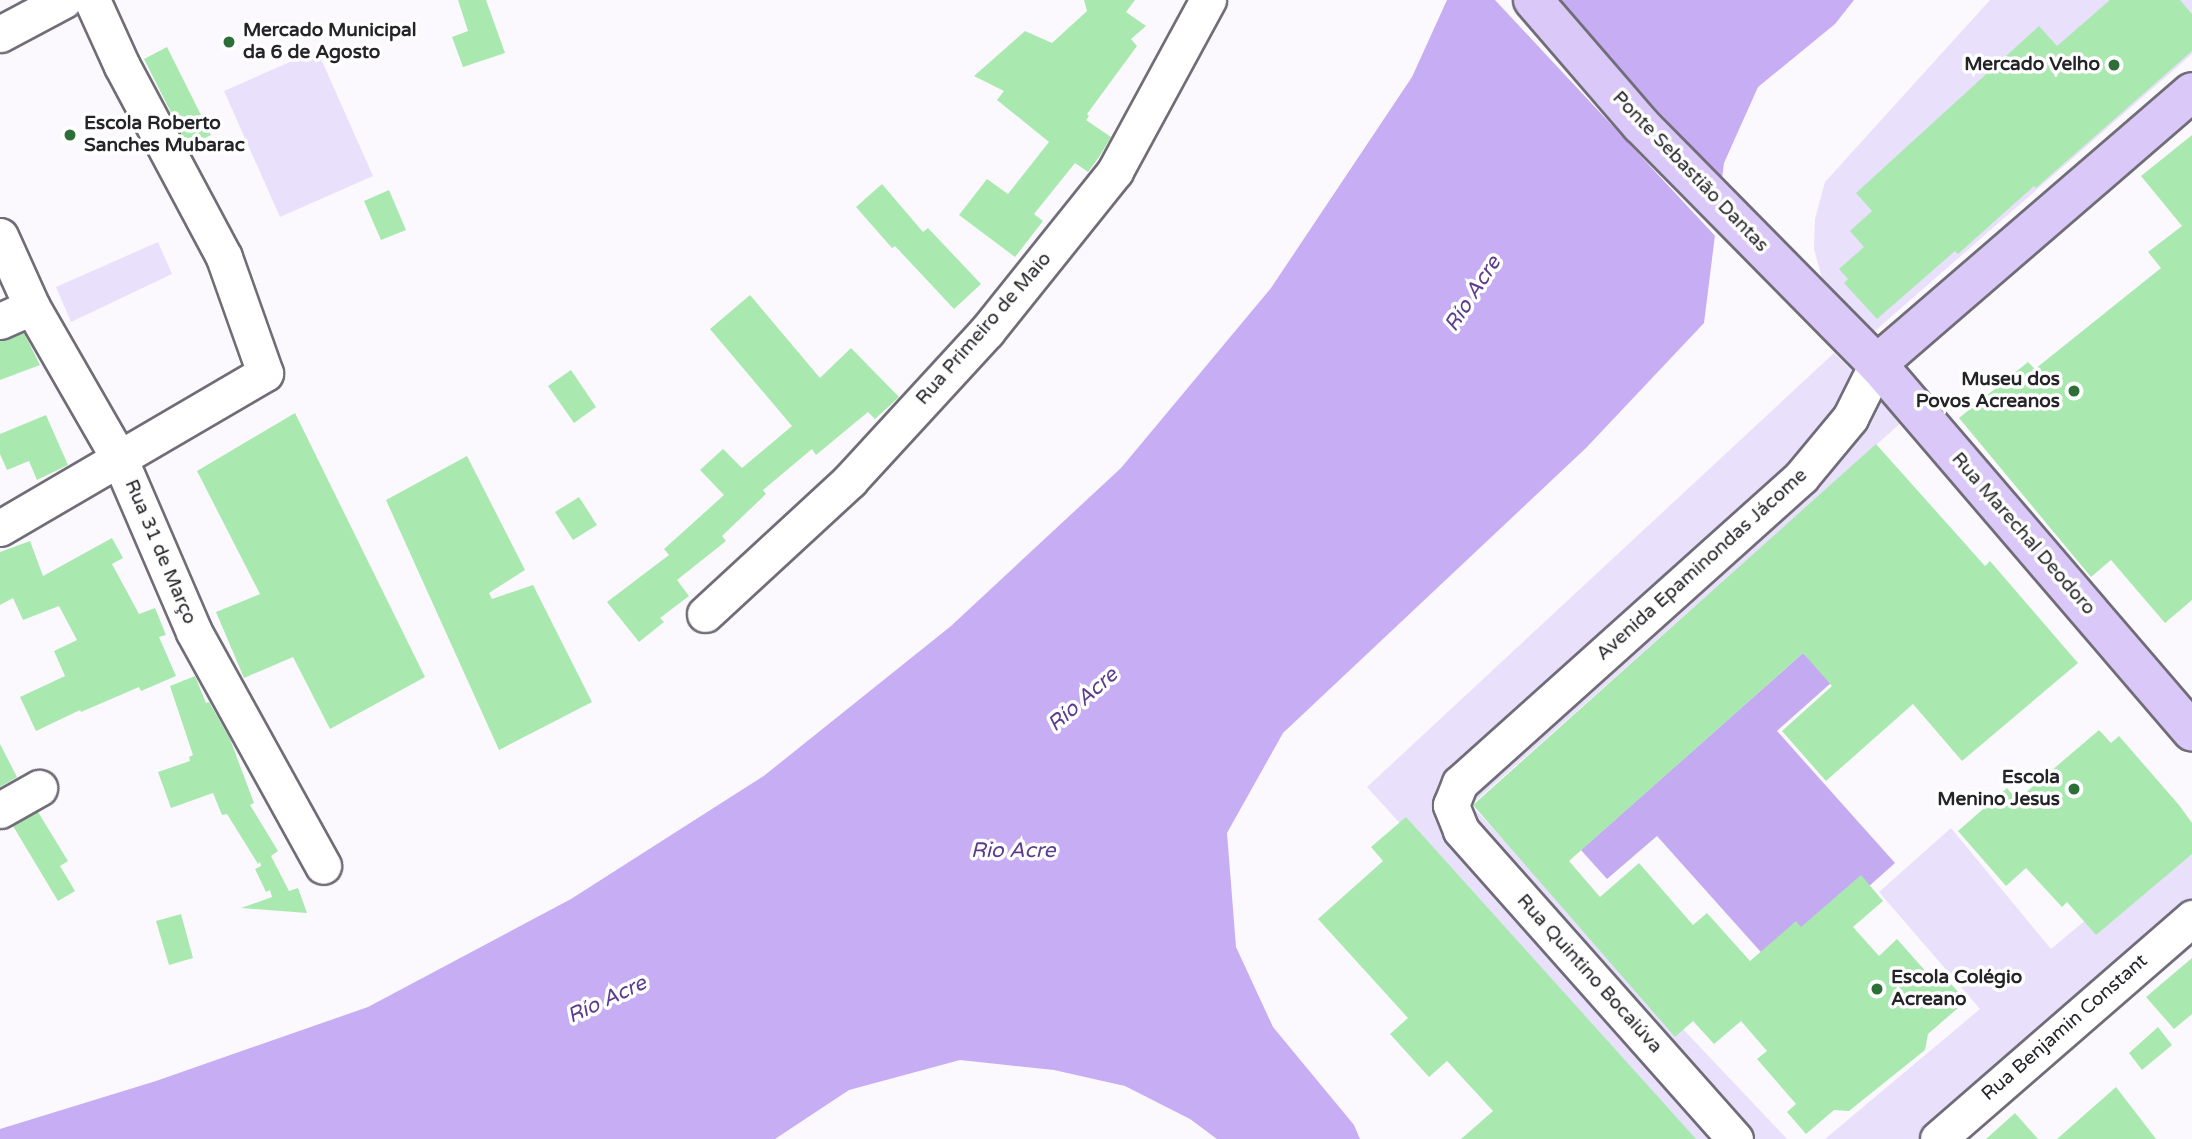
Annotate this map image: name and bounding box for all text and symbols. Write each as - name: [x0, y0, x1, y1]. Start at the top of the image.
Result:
- place label: Mercado Municipal da 6 de Agosto: [243, 20, 416, 64]
- marker: Mercado Municipal da 6 de Agosto: [221, 34, 237, 50]
- place label: Mercado Velho: [1964, 54, 2100, 76]
- marker: Mercado Velho: [2106, 57, 2122, 73]
- street label: Ponte Sebastião Dantas: [1607, 87, 1773, 257]
- place label: Escola Roberto Sanches Mubarac: [84, 113, 245, 157]
- marker: Escola Roberto Sanches Mubarac: [62, 127, 78, 143]
- street label: Rua Primeiro de Maio: [912, 248, 1056, 410]
- water label: Río Acre: [1439, 252, 1507, 336]
- place label: Museu dos Povos Acreanos: [1916, 369, 2060, 413]
- marker: Museu dos Povos Acreanos: [2066, 383, 2082, 399]
- street label: Rua Marechal Deodoro: [1946, 448, 2100, 620]
- street label: Avenida Epaminondas Jácome: [1592, 464, 1812, 666]
- street label: Rua 31 de Março: [119, 476, 201, 628]
- water label: Río Acre: [1043, 663, 1123, 737]
- place label: Escola Menino Jesus: [1937, 767, 2060, 811]
- marker: Escola Menino Jesus: [2066, 781, 2082, 797]
- water label: Rio Acre: [971, 838, 1055, 864]
- street label: Rua Quintino Bocaiúva: [1512, 890, 1666, 1058]
- street label: Rua Benjamin Constant: [1978, 950, 2152, 1106]
- place label: Escola Colégio Acreano: [1891, 967, 2022, 1011]
- water label: Río Acre: [563, 971, 651, 1029]
- marker: Escola Colégio Acreano: [1869, 981, 1885, 997]

